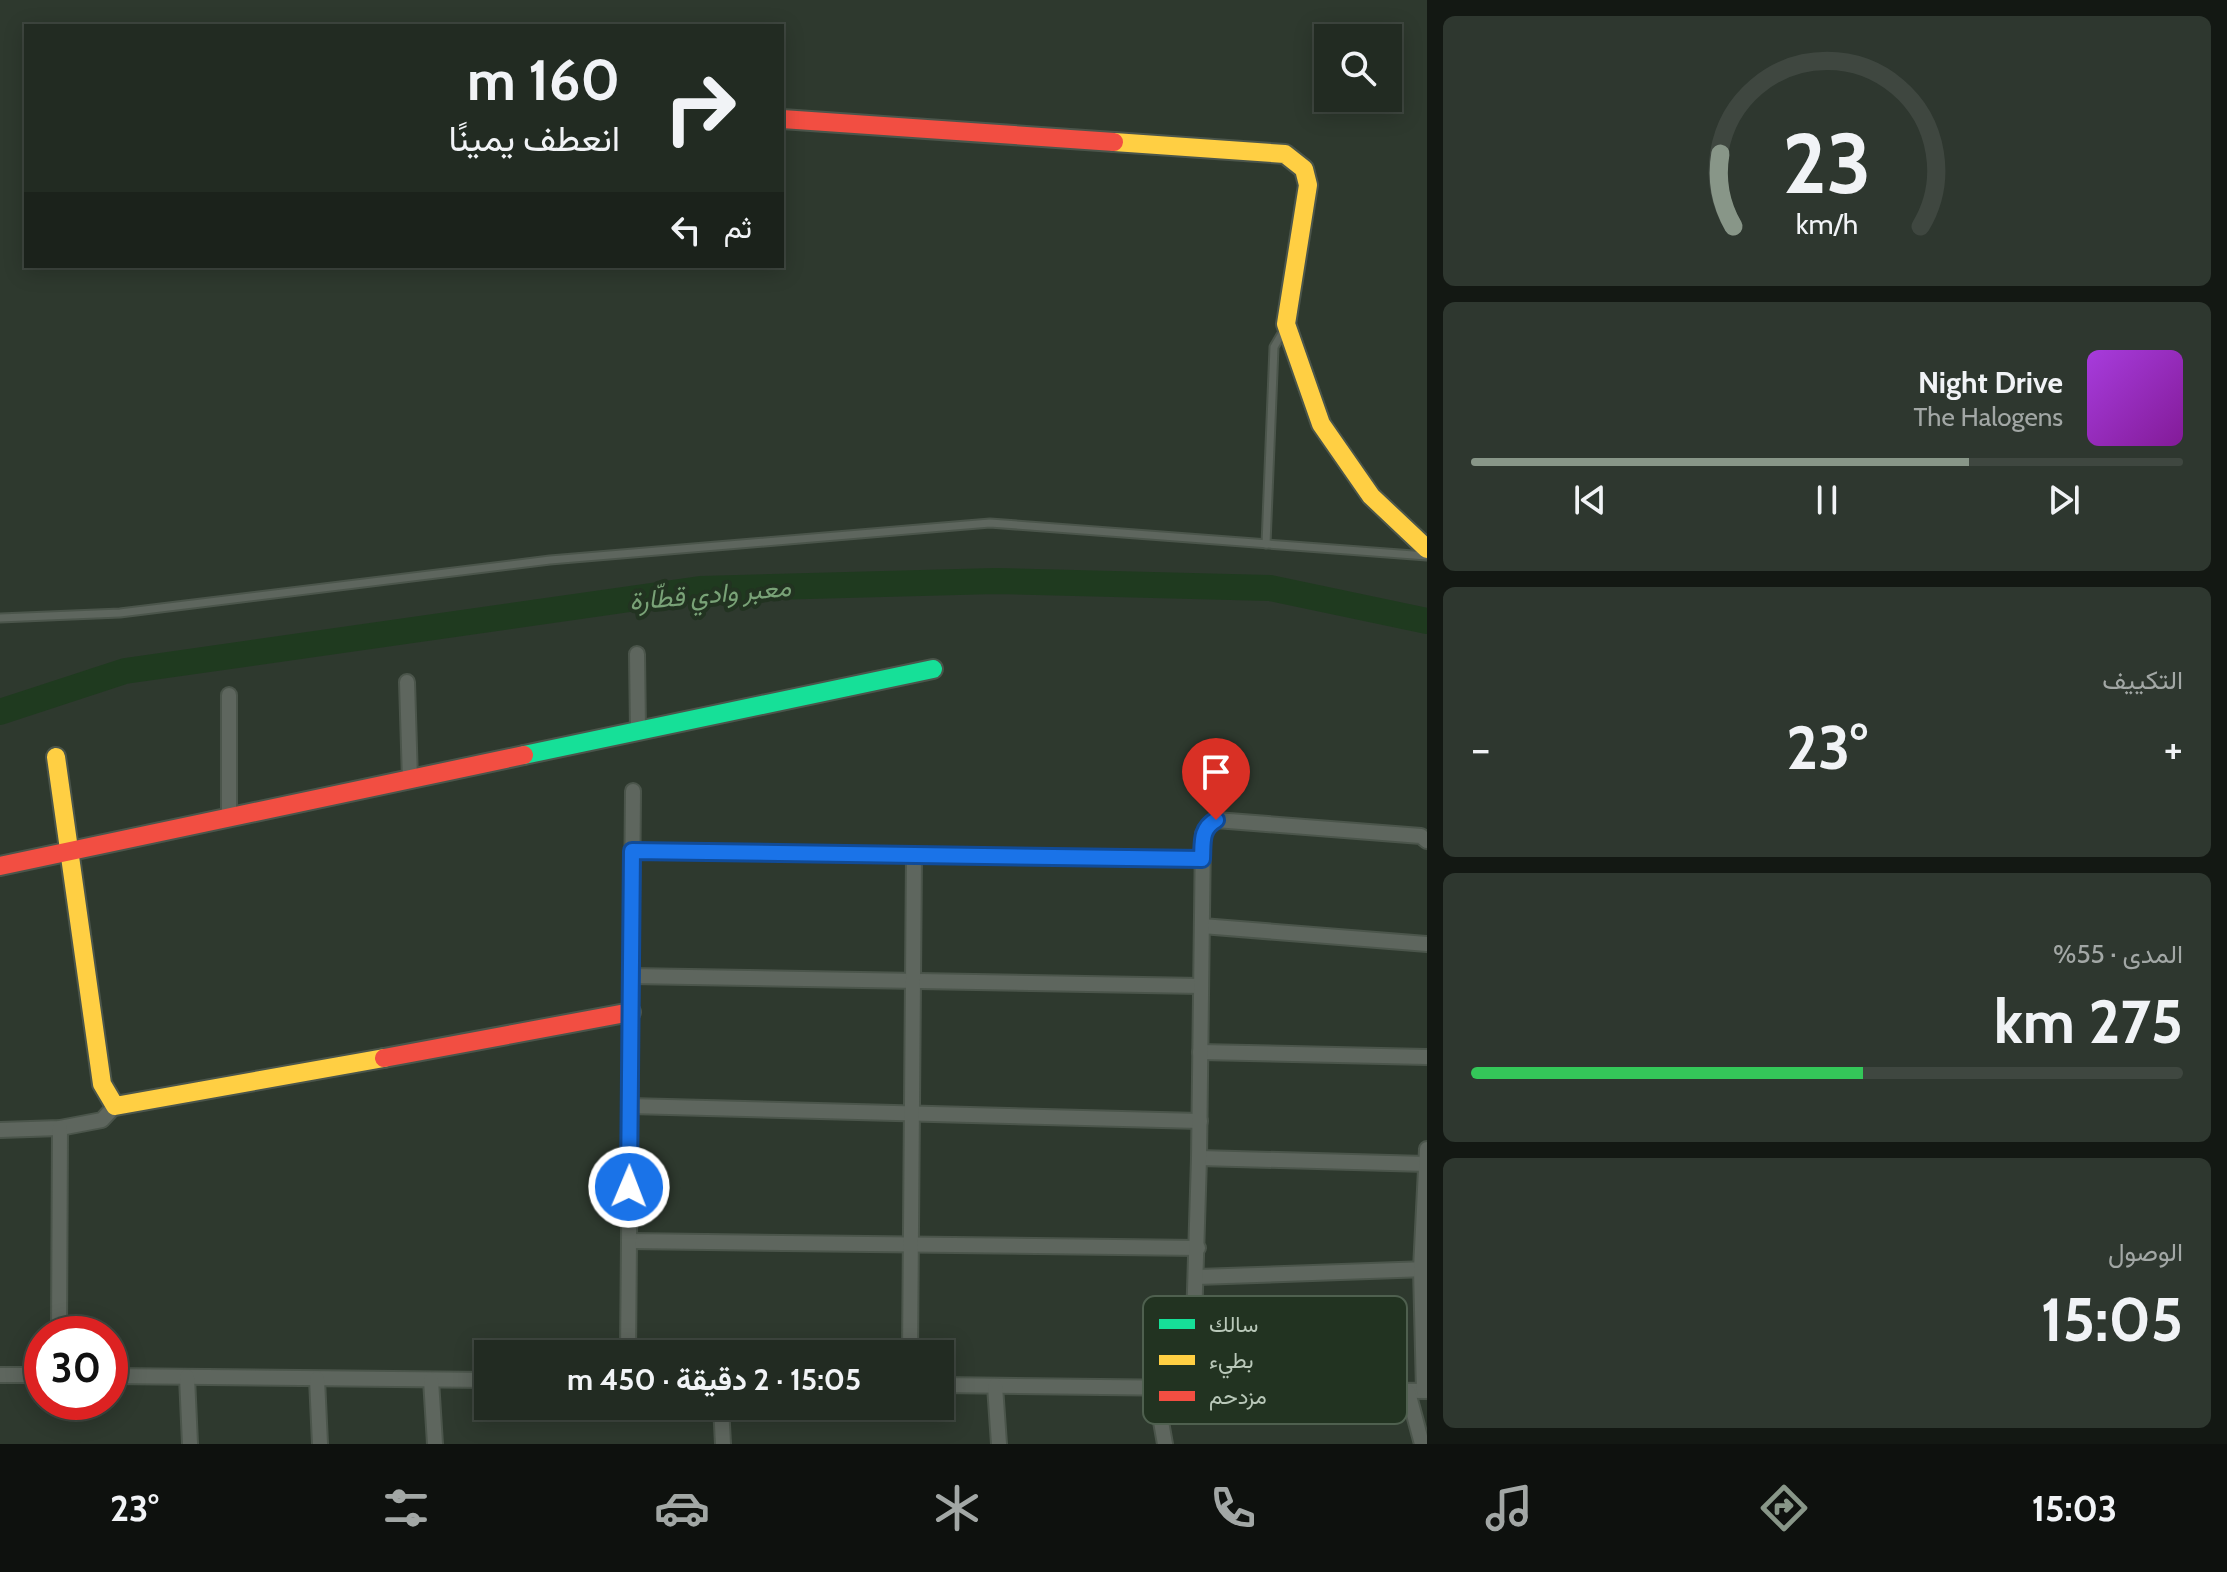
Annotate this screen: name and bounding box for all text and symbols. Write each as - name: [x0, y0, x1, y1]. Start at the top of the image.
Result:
- map controls: [1314, 24, 1402, 112]
- button: search: [1314, 24, 1402, 112]
- text: 160 m: [467, 46, 620, 114]
- icon: right: [648, 56, 752, 160]
- text: 23: [1783, 112, 1871, 213]
- text: انعطف يمينًا: [448, 116, 620, 160]
- text: km/h: [1796, 206, 1858, 241]
- icon: left: [664, 208, 708, 252]
- text: ثم: [724, 209, 752, 246]
- text: Night Drive: [1918, 364, 2063, 401]
- text: The Halogens: [1914, 401, 2063, 433]
- icon: previous: [1568, 478, 1612, 522]
- icon: pause: [1805, 478, 1849, 522]
- icon: next: [2042, 478, 2086, 522]
- water label: معبر وادي قطّارة: [628, 571, 793, 622]
- text: التكييف: [2102, 664, 2183, 696]
- text: 23°: [1786, 711, 1868, 784]
- text: −: [1471, 722, 1490, 775]
- text: +: [2164, 722, 2183, 775]
- pin: [1182, 738, 1250, 820]
- icon: arrive: [1194, 750, 1238, 794]
- text: المدى · 55%: [2053, 938, 2183, 970]
- text: 275 km: [1994, 985, 2183, 1058]
- position arrow: [587, 1145, 671, 1229]
- text: الوصول: [2108, 1236, 2183, 1268]
- text: 15:05: [2041, 1283, 2183, 1356]
- legend: [1143, 1296, 1407, 1424]
- text: سالك: [1209, 1311, 1258, 1338]
- speed limit sign: 30: [24, 1316, 128, 1420]
- text: بطيء: [1209, 1347, 1254, 1379]
- text: 15:05 · 2 دقيقة · 450 m: [567, 1361, 861, 1398]
- text: مزدحم: [1209, 1383, 1267, 1411]
- icon: filters: [378, 1480, 434, 1536]
- icon: car: [654, 1480, 710, 1536]
- icon: climate: [929, 1480, 985, 1536]
- icon: phone: [1205, 1480, 1261, 1536]
- icon: music: [1481, 1480, 1537, 1536]
- icon: directions: [1756, 1480, 1812, 1536]
- text: 23°: [110, 1486, 159, 1530]
- text: 15:03: [2032, 1486, 2117, 1530]

